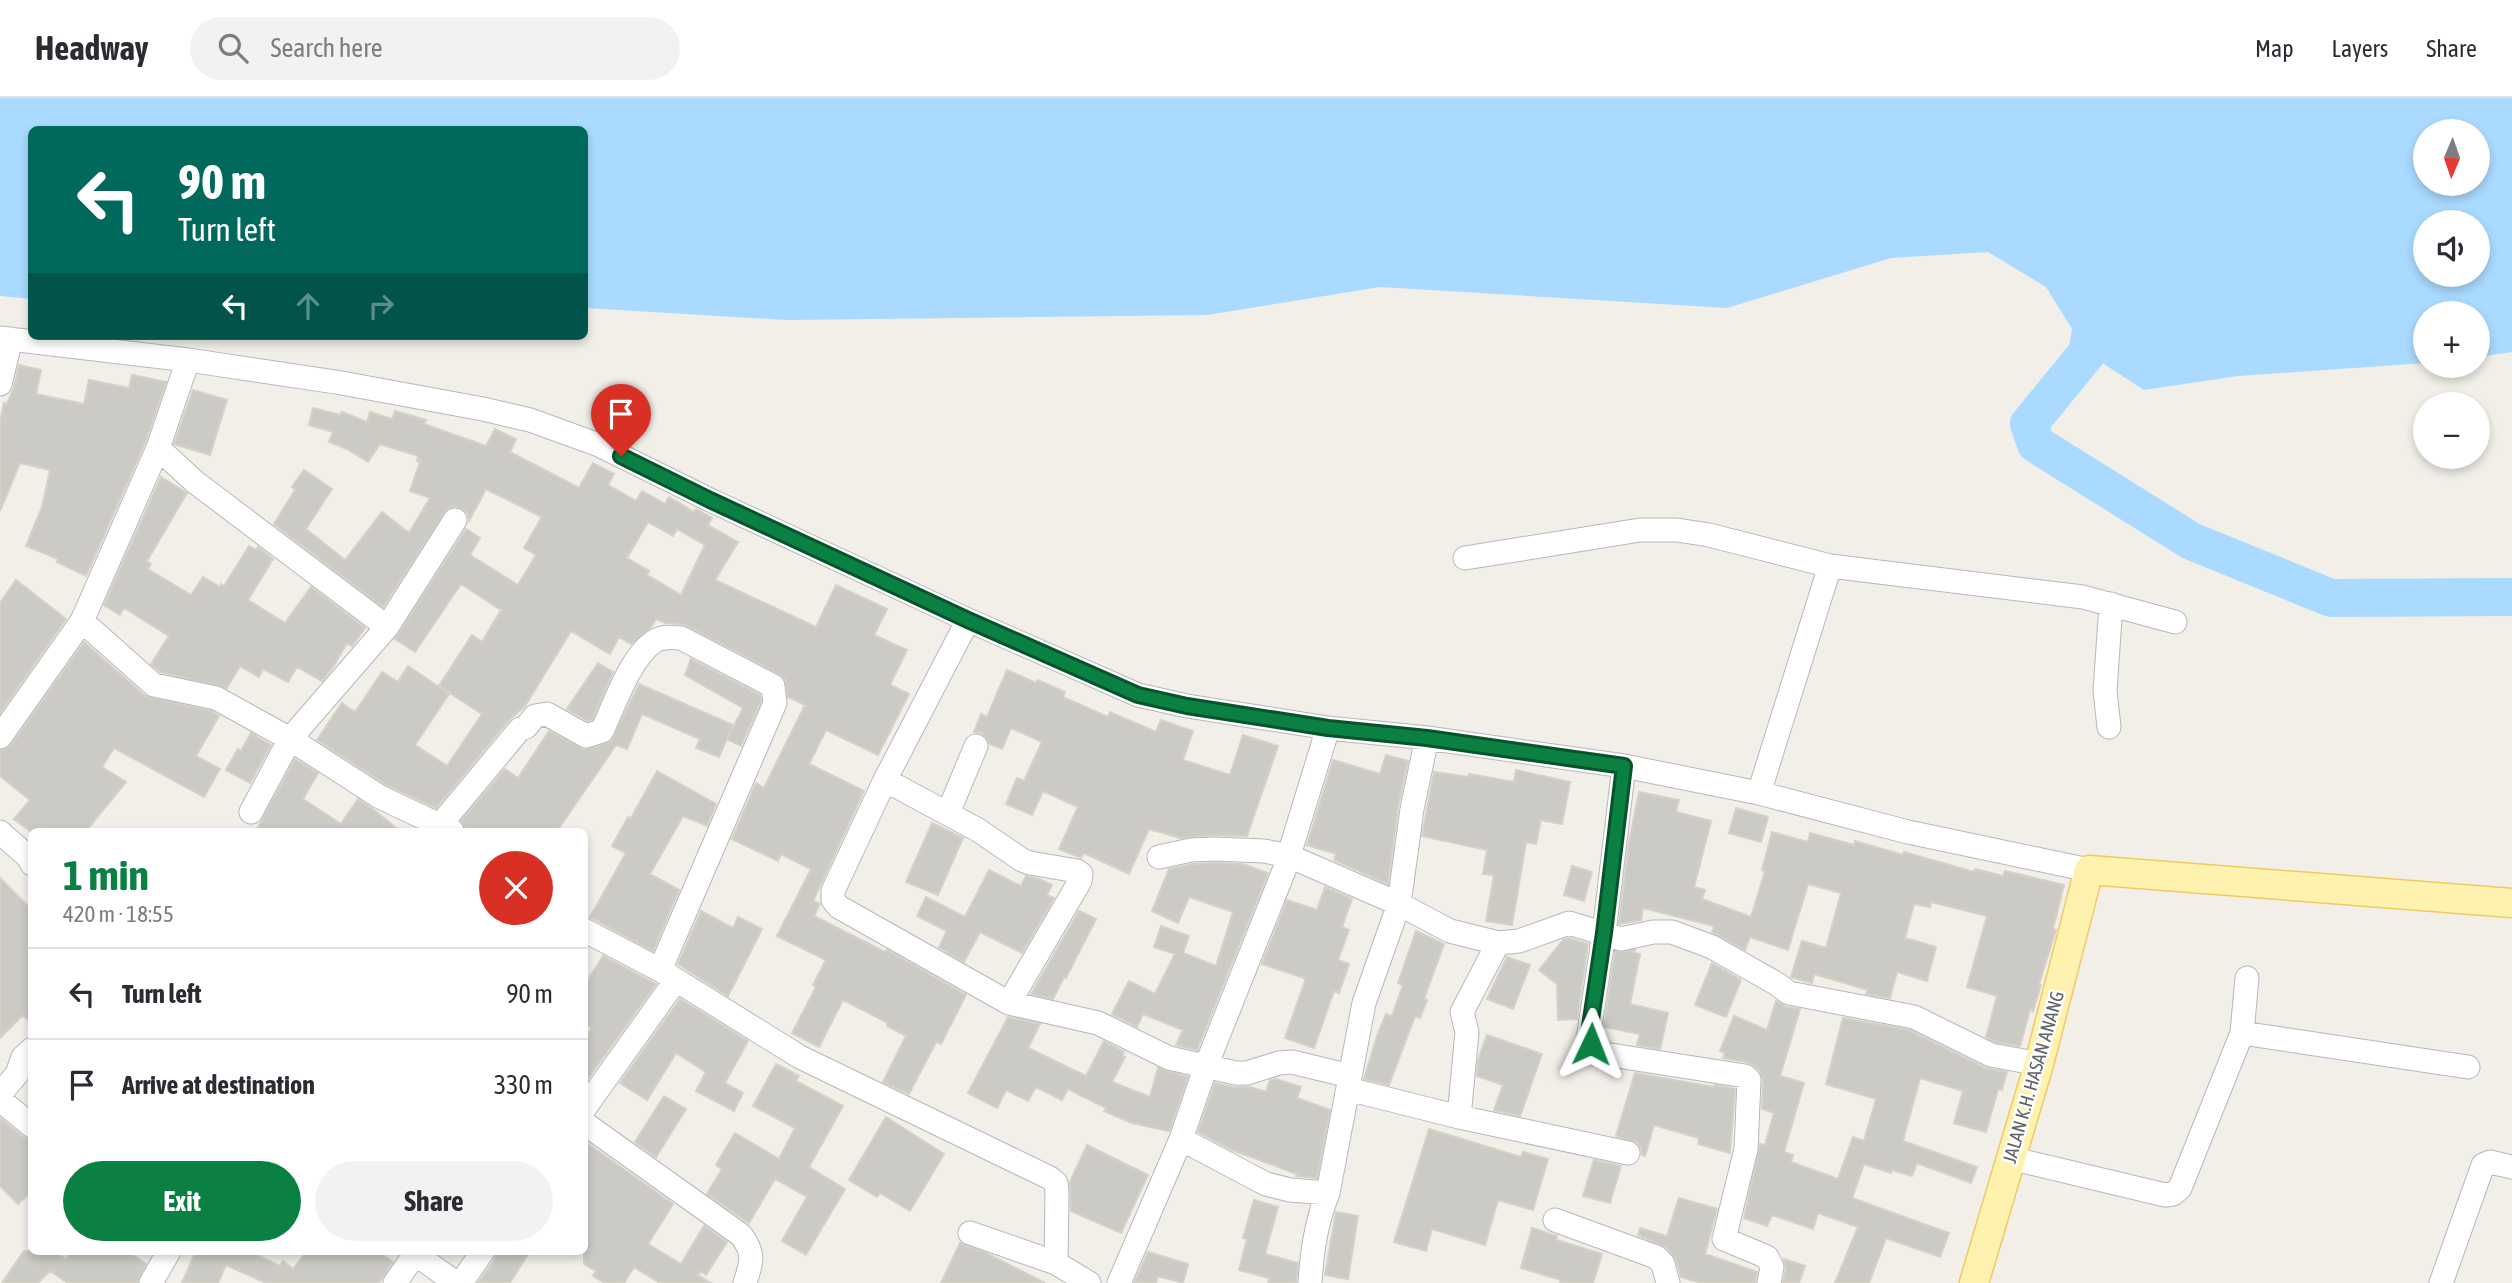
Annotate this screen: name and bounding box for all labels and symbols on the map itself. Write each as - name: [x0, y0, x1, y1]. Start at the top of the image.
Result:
- north arrow: [2413, 119, 2490, 196]
- pin: [591, 384, 651, 456]
- street label: JALAN K.H. HASAN ANANG: [1998, 988, 2068, 1166]
- position arrow: [1554, 1007, 1628, 1081]

